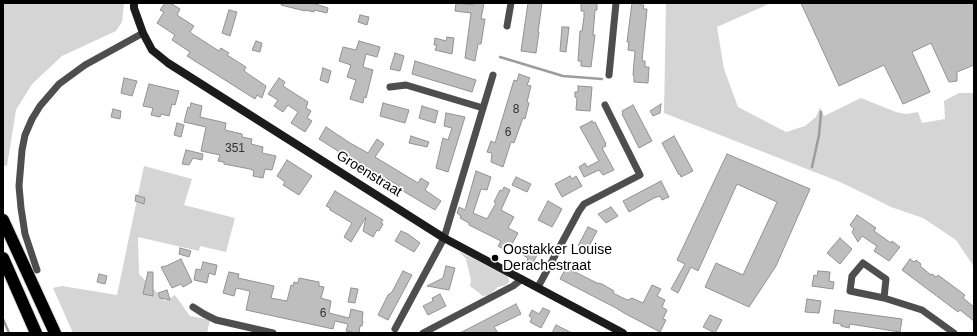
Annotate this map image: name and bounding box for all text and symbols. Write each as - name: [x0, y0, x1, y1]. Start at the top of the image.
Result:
- house number: 8: [513, 103, 519, 117]
- house number: 6: [505, 126, 511, 140]
- house number: 351: [225, 142, 245, 156]
- street label: Groenstraat: [333, 147, 405, 201]
- place label: Oostakker Louise Derachestraat: [503, 242, 612, 274]
- marker: Oostakker Louise Derachestraat: [490, 253, 500, 263]
- house number: 6: [320, 307, 326, 321]

